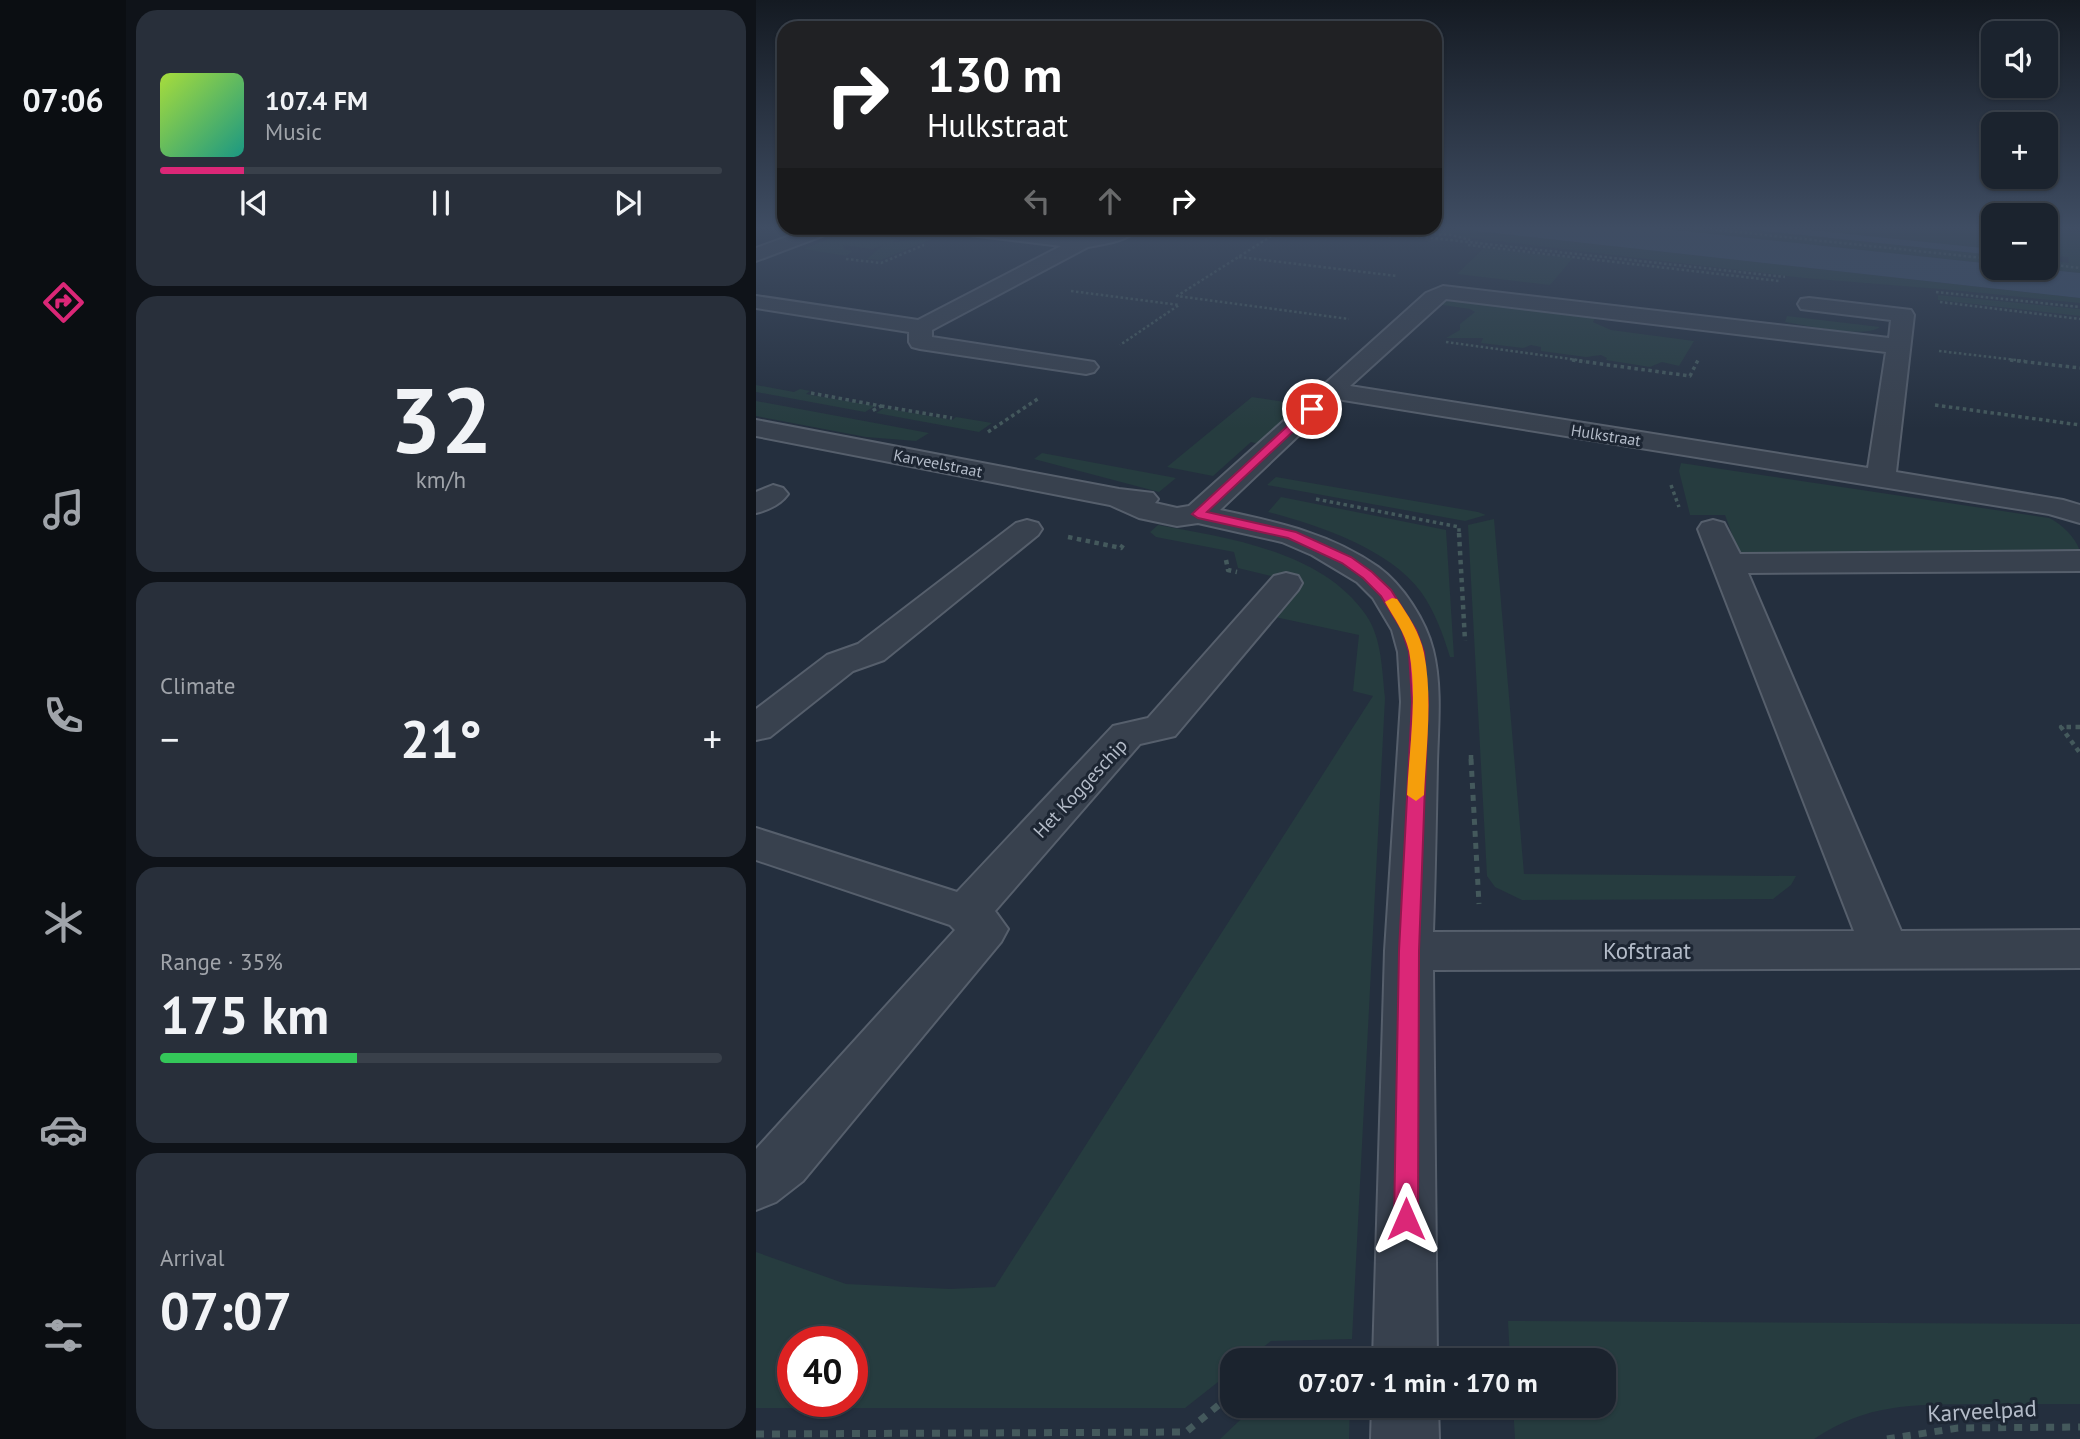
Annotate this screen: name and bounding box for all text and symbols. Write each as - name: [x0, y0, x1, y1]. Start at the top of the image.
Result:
- map controls: [1981, 21, 2058, 280]
- button: sound: [1981, 21, 2058, 98]
- text: 130 m: [927, 42, 1062, 106]
- icon: right: [812, 49, 903, 140]
- text: 07:06: [22, 79, 104, 121]
- text: 107.4 FM: [265, 84, 368, 117]
- text: Hulkstraat: [927, 104, 1068, 146]
- button: +: [1981, 112, 2058, 189]
- text: Music: [265, 117, 322, 146]
- icon: left: [1018, 182, 1056, 220]
- icon: ahead: [1091, 182, 1129, 220]
- icon: right: [1164, 182, 1202, 220]
- icon: previous: [235, 184, 273, 222]
- icon: pause: [422, 184, 460, 222]
- icon: next: [609, 184, 647, 222]
- button: −: [1981, 203, 2058, 280]
- icon: directions: [39, 278, 88, 327]
- text: 32: [389, 360, 493, 478]
- pin: [1282, 379, 1342, 439]
- icon: arrive: [1293, 390, 1331, 428]
- street label: Hulkstraat: [1570, 420, 1643, 450]
- street label: Karveelstraat: [892, 445, 985, 482]
- text: km/h: [416, 465, 466, 494]
- icon: music: [39, 485, 88, 534]
- text: Climate: [160, 671, 235, 700]
- icon: phone: [39, 691, 88, 740]
- text: 21°: [400, 705, 482, 772]
- text: −: [160, 714, 179, 763]
- text: +: [703, 714, 722, 763]
- street label: Het Koggeschip: [1028, 733, 1132, 843]
- icon: climate: [39, 898, 88, 947]
- street label: Kofstraat: [1603, 936, 1691, 965]
- text: Range · 35%: [160, 947, 283, 976]
- text: 175 km: [160, 981, 329, 1048]
- icon: car: [39, 1105, 88, 1154]
- position arrow: [1369, 1182, 1443, 1256]
- text: Arrival: [160, 1243, 224, 1272]
- text: 07:07: [160, 1277, 292, 1344]
- icon: filters: [39, 1311, 88, 1360]
- speed limit sign: 40: [777, 1326, 868, 1417]
- text: 07:07 · 1 min · 170 m: [1298, 1366, 1538, 1399]
- street label: Karveelpad: [1927, 1393, 2037, 1428]

